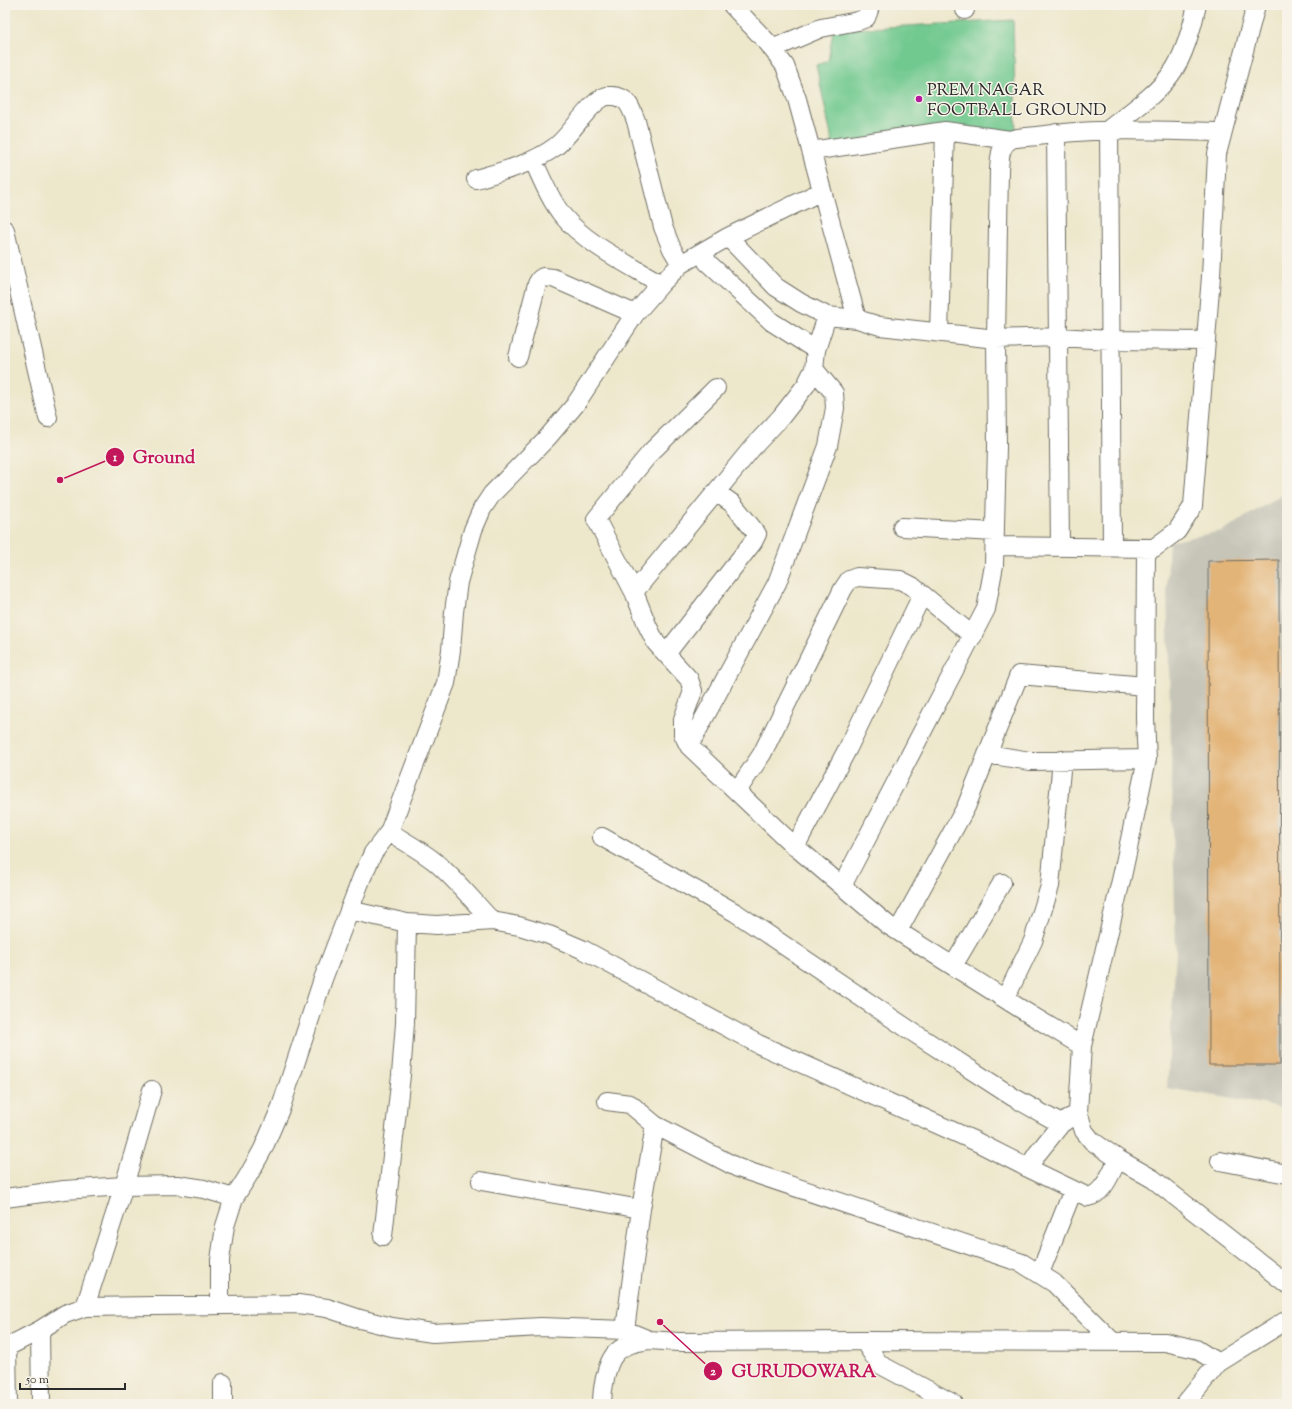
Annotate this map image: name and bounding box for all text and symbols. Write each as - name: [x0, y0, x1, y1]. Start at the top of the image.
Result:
- place label: PREM NAGAR FOOTBALL GROUND: [927, 79, 1107, 123]
- marker: PREM NAGAR FOOTBALL GROUND: [914, 94, 924, 104]
- callout: Ground: [105, 442, 204, 472]
- text: Ground: [133, 446, 196, 472]
- text: 1: [112, 449, 118, 467]
- callout: GURUDOWARA: [703, 1356, 884, 1386]
- text: GURUDOWARA: [732, 1360, 877, 1386]
- text: 2: [710, 1363, 716, 1381]
- scale bar: [20, 1365, 125, 1391]
- text: 50 m: [25, 1371, 49, 1389]

